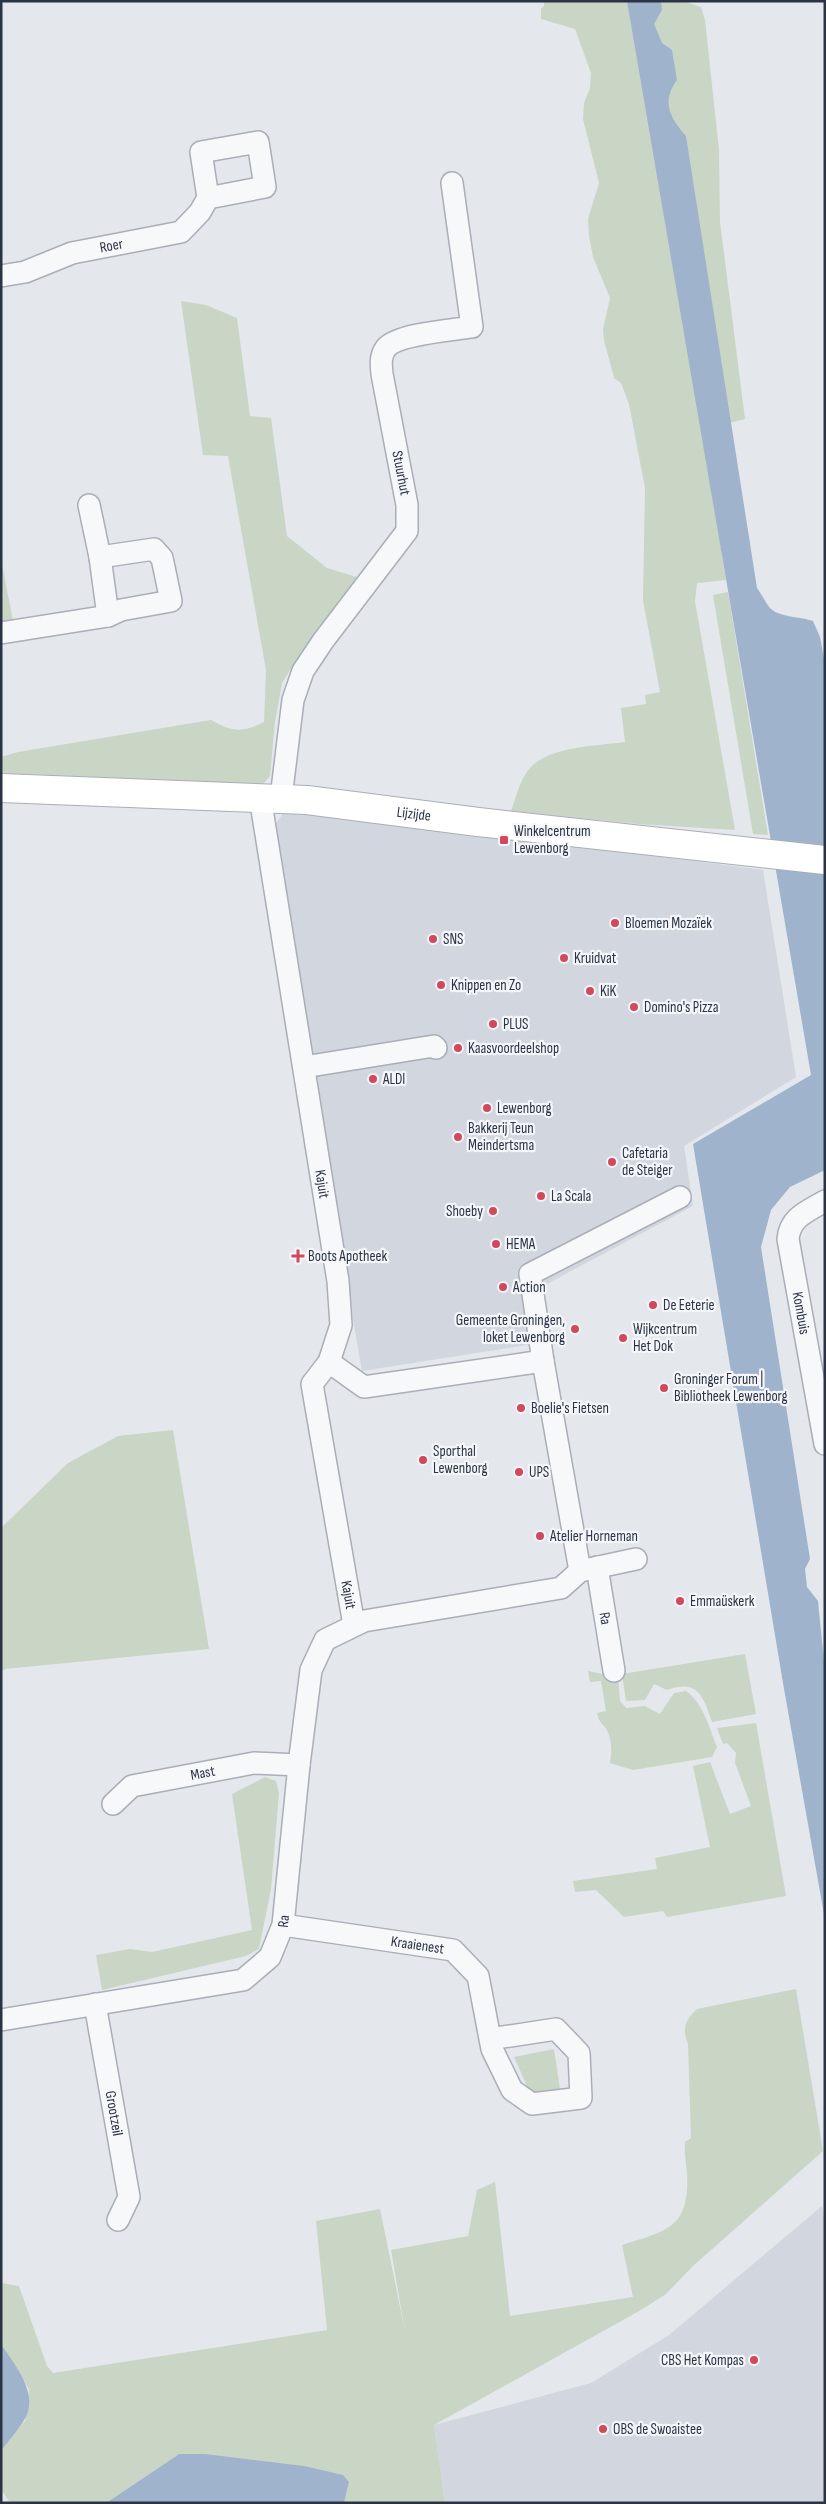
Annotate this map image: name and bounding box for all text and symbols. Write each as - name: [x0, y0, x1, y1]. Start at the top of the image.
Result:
- street label: Roer: [98, 234, 125, 257]
- street label: Stuurhut: [387, 449, 415, 497]
- street label: Lijzijde: [396, 802, 432, 825]
- place label: Winkelcentrum Lewenborg: [514, 822, 591, 858]
- marker: Winkelcentrum Lewenborg: [498, 834, 510, 846]
- place label: Bloemen Mozaïek: [625, 914, 712, 933]
- marker: Bloemen Mozaïek: [609, 917, 621, 929]
- place label: SNS: [443, 930, 464, 949]
- marker: SNS: [427, 933, 439, 945]
- place label: Kruidvat: [574, 949, 617, 968]
- marker: Kruidvat: [558, 952, 570, 964]
- place label: Knippen en Zo: [451, 976, 521, 995]
- marker: Knippen en Zo: [435, 979, 447, 991]
- place label: KiK: [600, 982, 617, 1001]
- marker: KiK: [584, 985, 596, 997]
- place label: Domino's Pizza: [644, 998, 719, 1017]
- marker: Domino's Pizza: [628, 1001, 640, 1013]
- place label: PLUS: [503, 1015, 529, 1034]
- marker: PLUS: [487, 1018, 499, 1030]
- place label: Kaasvoordeelshop: [468, 1039, 559, 1058]
- marker: Kaasvoordeelshop: [452, 1042, 464, 1054]
- place label: ALDI: [382, 1070, 405, 1089]
- marker: ALDI: [367, 1073, 379, 1085]
- place label: Lewenborg: [497, 1099, 552, 1118]
- marker: Lewenborg: [481, 1102, 493, 1114]
- place label: Bakkerij Teun Meindertsma: [468, 1119, 534, 1155]
- marker: Bakkerij Teun Meindertsma: [452, 1131, 464, 1143]
- place label: Cafetaria de Steiger: [622, 1144, 673, 1180]
- marker: Cafetaria de Steiger: [606, 1156, 618, 1168]
- street label: Kajuit: [311, 1168, 334, 1200]
- place label: La Scala: [551, 1187, 592, 1206]
- marker: La Scala: [535, 1190, 547, 1202]
- place label: Shoeby: [446, 1202, 483, 1221]
- marker: Shoeby: [487, 1205, 499, 1217]
- place label: HEMA: [506, 1235, 536, 1254]
- marker: HEMA: [490, 1238, 502, 1250]
- place label: Boots Apotheek: [308, 1247, 388, 1266]
- marker: Boots Apotheek: [292, 1250, 304, 1262]
- place label: Action: [512, 1278, 546, 1297]
- marker: Action: [497, 1281, 509, 1293]
- street label: Kombuis: [788, 1290, 815, 1336]
- place label: De Eeterie: [663, 1296, 714, 1315]
- marker: De Eeterie: [647, 1299, 659, 1311]
- place label: Gemeente Groningen, loket Lewenborg: [456, 1311, 565, 1347]
- place label: Wijkcentrum Het Dok: [633, 1320, 697, 1356]
- marker: Gemeente Groningen, loket Lewenborg: [569, 1323, 581, 1335]
- marker: Wijkcentrum Het Dok: [617, 1332, 629, 1344]
- place label: Groninger Forum | Bibliotheek Lewenborg: [674, 1370, 788, 1406]
- marker: Groninger Forum | Bibliotheek Lewenborg: [658, 1382, 670, 1394]
- place label: Boelie's Fietsen: [531, 1399, 609, 1418]
- marker: Boelie's Fietsen: [515, 1402, 527, 1414]
- place label: Sporthal Lewenborg: [433, 1442, 488, 1478]
- marker: Sporthal Lewenborg: [417, 1454, 429, 1466]
- place label: UPS: [529, 1463, 549, 1482]
- marker: UPS: [513, 1466, 525, 1478]
- place label: Atelier Horneman: [549, 1527, 638, 1546]
- marker: Atelier Horneman: [534, 1530, 546, 1542]
- street label: Kajuit: [337, 1579, 361, 1611]
- place label: Emmaüskerk: [690, 1592, 755, 1611]
- marker: Emmaüskerk: [674, 1595, 686, 1607]
- street label: Ra: [595, 1611, 616, 1626]
- street label: Mast: [189, 1761, 217, 1784]
- street label: Ra: [273, 1914, 293, 1928]
- street label: Kraaienest: [390, 1931, 446, 1958]
- street label: Grootzeil: [101, 2089, 128, 2137]
- place label: CBS Het Kompas: [661, 2351, 744, 2370]
- marker: CBS Het Kompas: [748, 2354, 760, 2366]
- place label: OBS de Swoaistee: [613, 2420, 702, 2439]
- marker: OBS de Swoaistee: [597, 2423, 609, 2435]

